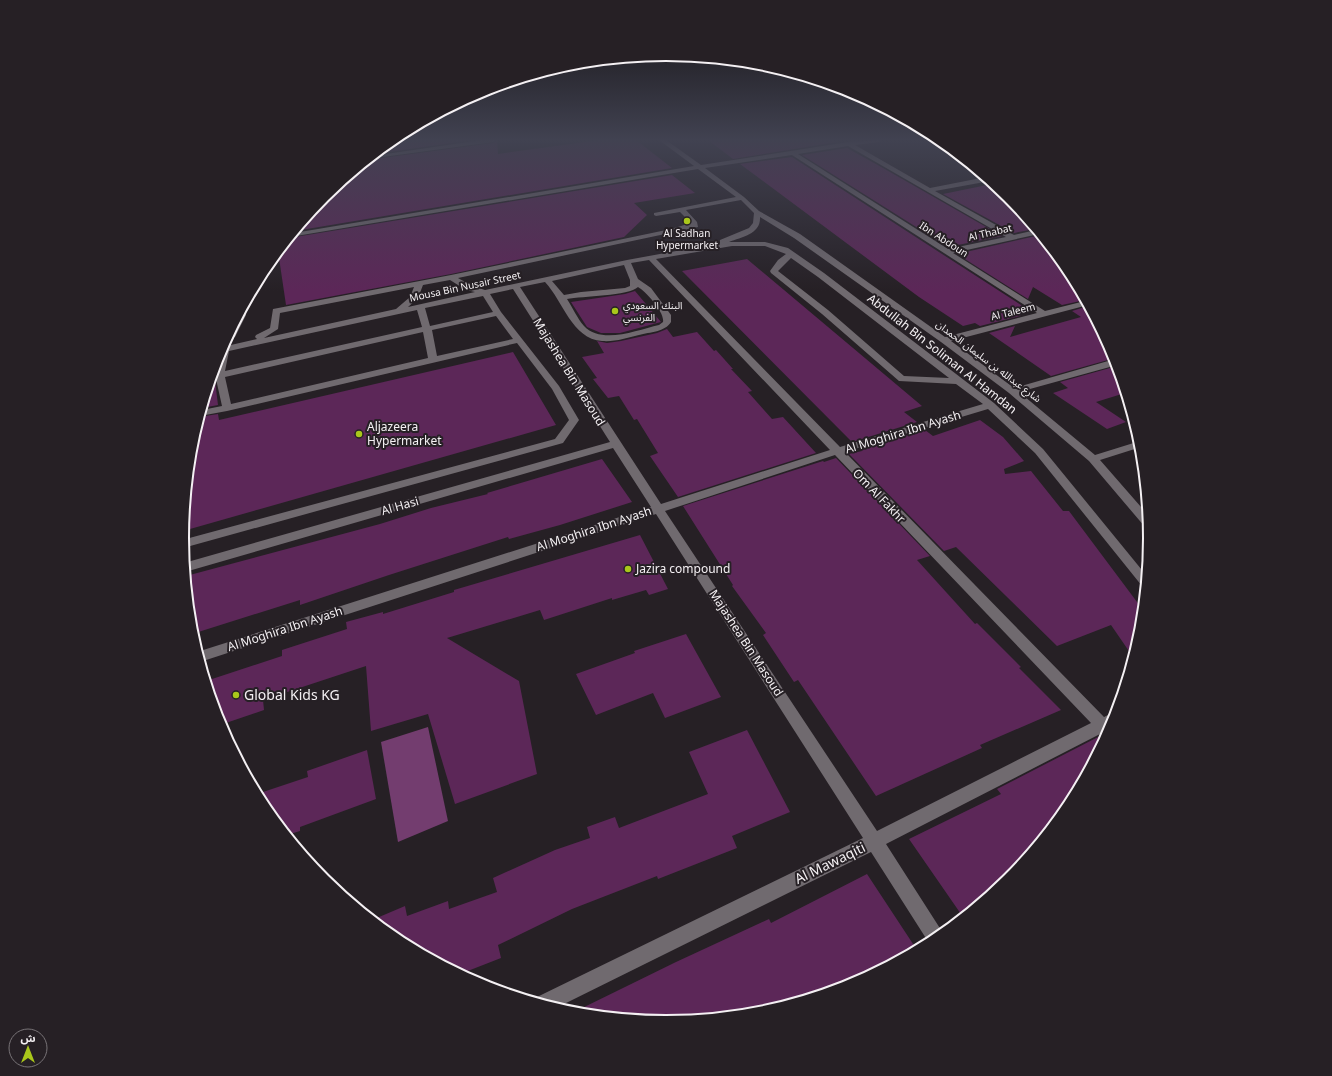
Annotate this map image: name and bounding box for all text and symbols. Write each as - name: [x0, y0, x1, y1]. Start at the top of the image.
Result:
- marker: Al Sadhan Hypermarket: [682, 216, 692, 226]
- street label: Ibn Abdoun: [917, 218, 971, 260]
- street label: Al Thabat: [967, 220, 1014, 244]
- place label: Al Sadhan Hypermarket: [656, 226, 718, 252]
- street label: Mousa Bin Nusair Street: [408, 267, 522, 305]
- street label: Abdullah Bin Soliman Al Hamdan: [864, 290, 1021, 417]
- place label: البنك السعودي الفرنسي: [623, 298, 682, 325]
- street label: Al Taleem: [989, 299, 1037, 323]
- marker: البنك السعودي الفرنسي: [610, 306, 620, 316]
- street label: Majashea Bin Masoud: [529, 315, 610, 429]
- street label: شارع عبدالله بن سليمان الحمدان: [933, 317, 1045, 406]
- street label: Al Moghira Ibn Ayash: [843, 406, 963, 457]
- place label: Aljazeera Hypermarket: [367, 418, 442, 449]
- marker: Aljazeera Hypermarket: [354, 429, 364, 439]
- street label: Om Al Fakhr: [849, 465, 910, 527]
- street label: Al Hasi: [379, 492, 421, 519]
- street label: Al Moghira Ibn Ayash: [534, 502, 654, 555]
- place label: Jazira compound: [635, 560, 730, 577]
- marker: Jazira compound: [623, 564, 633, 574]
- street label: Majashea Bin Masoud: [705, 586, 787, 699]
- street label: Al Moghira Ibn Ayash: [225, 602, 345, 655]
- place label: Global Kids KG: [244, 685, 340, 704]
- marker: Global Kids KG: [231, 690, 241, 700]
- street label: Al Mawaqiti: [791, 837, 868, 888]
- north arrow: [8, 1028, 48, 1068]
- text: ش: [20, 1030, 36, 1045]

